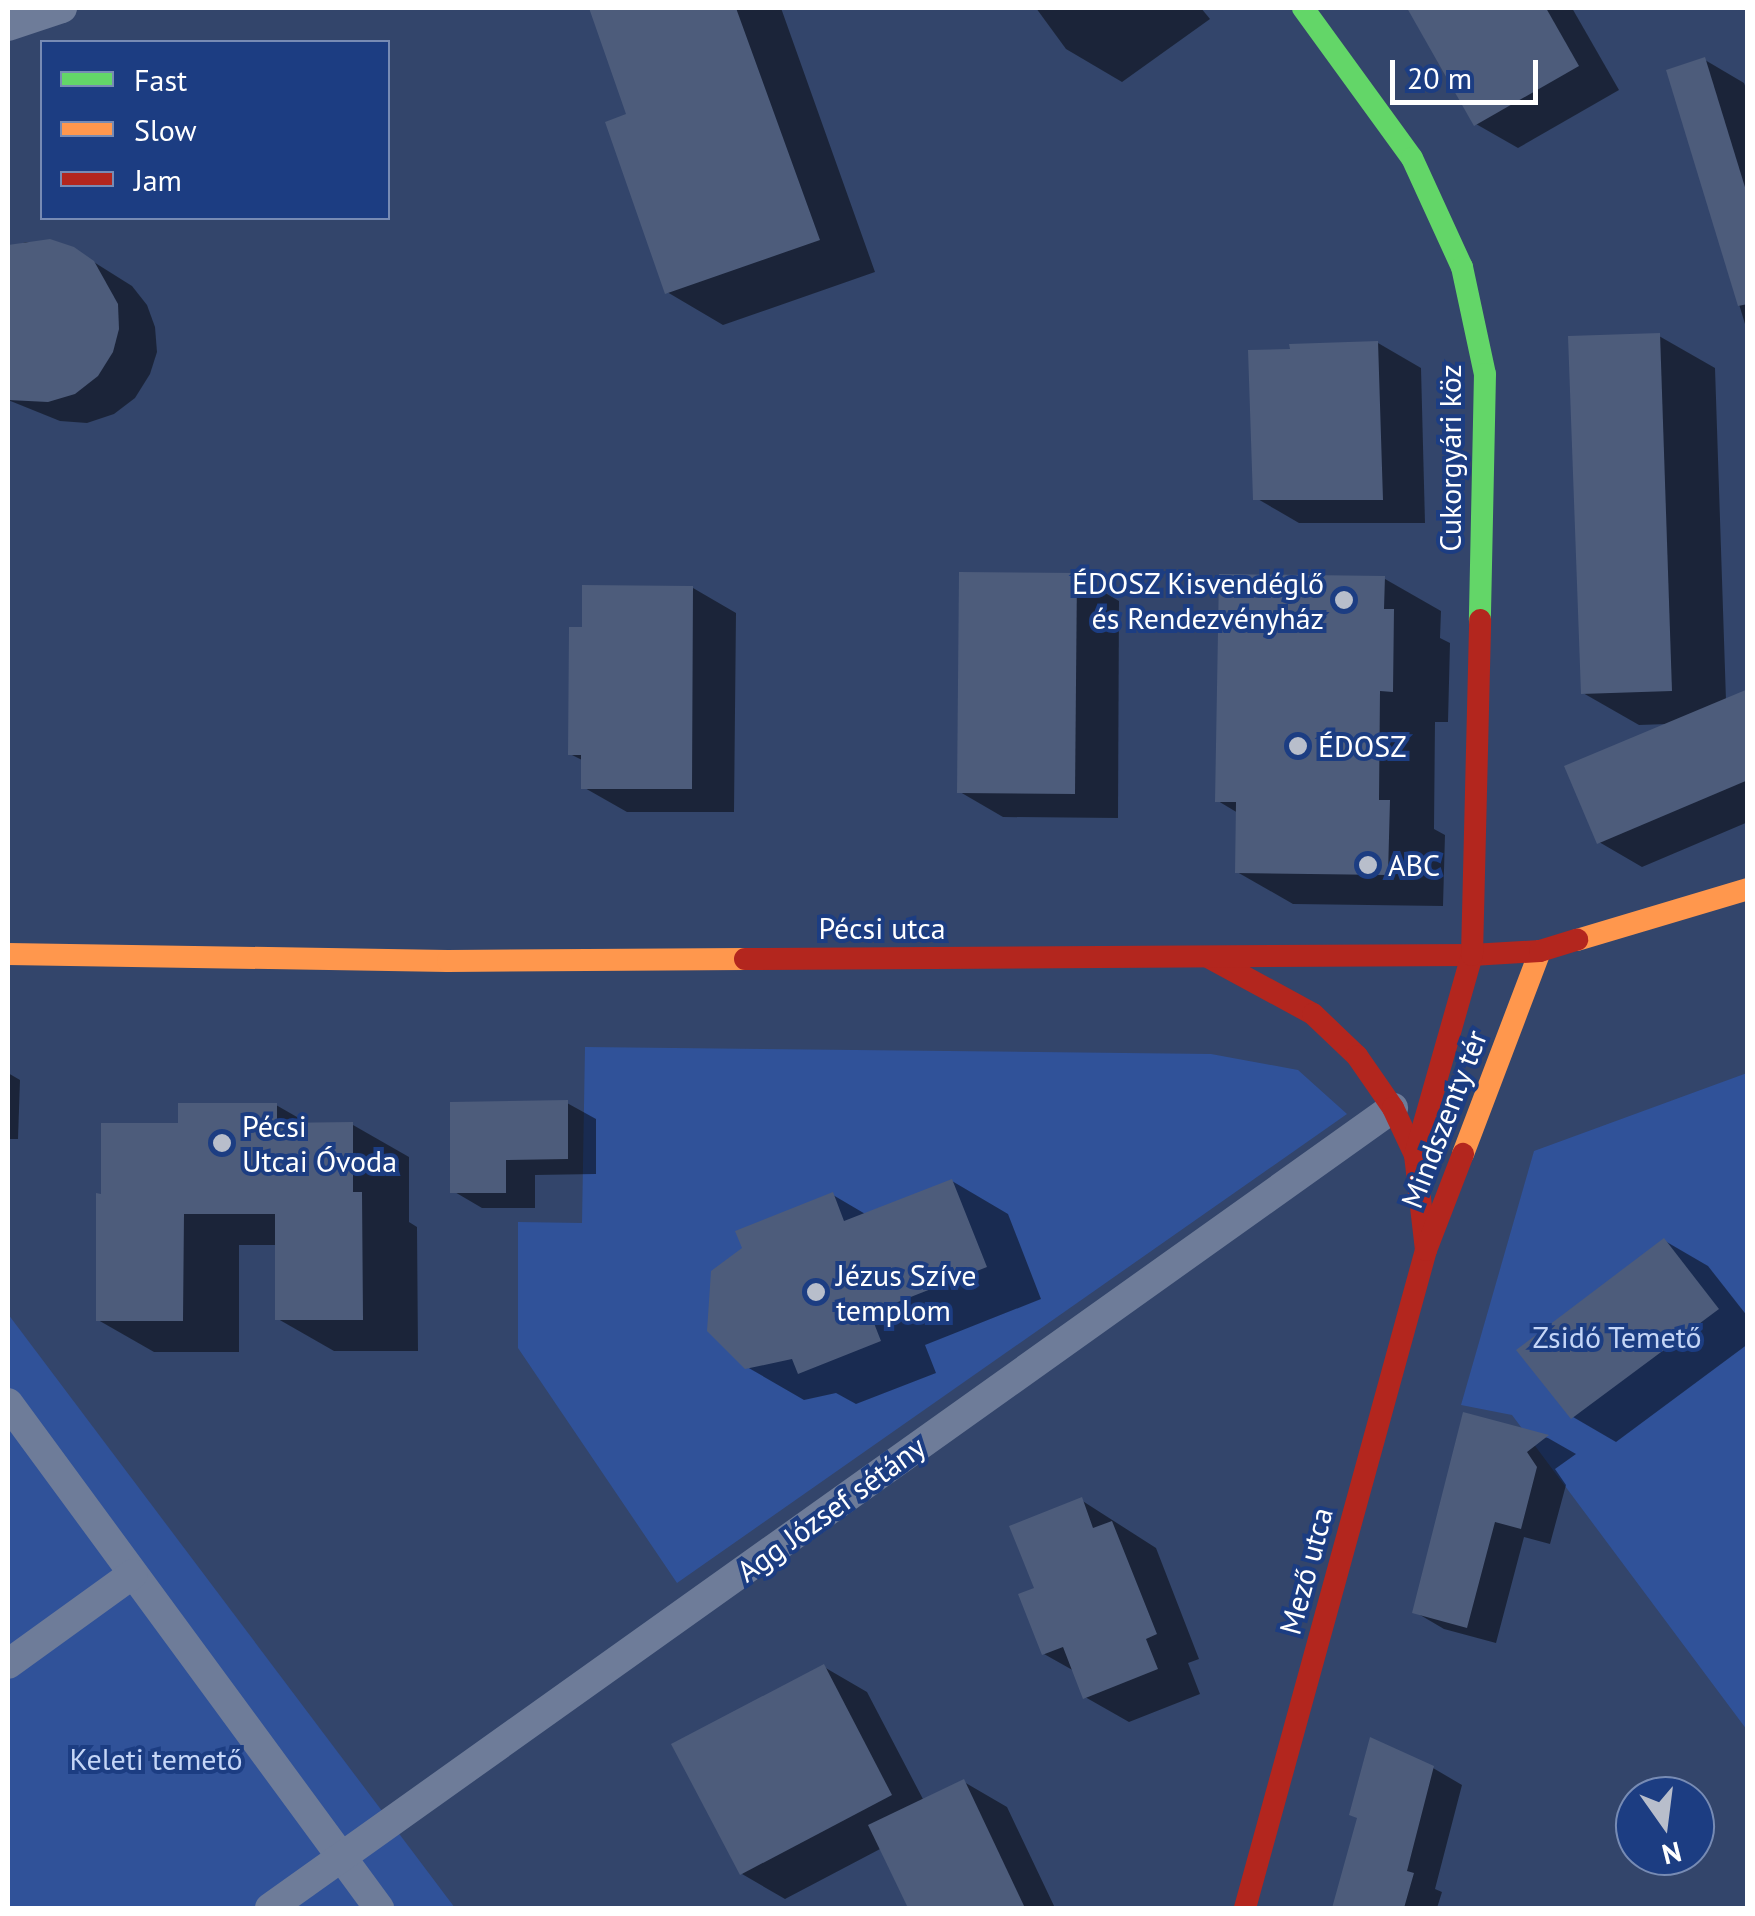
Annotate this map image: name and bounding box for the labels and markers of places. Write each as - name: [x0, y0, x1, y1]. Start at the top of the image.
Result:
- place label: ÉDOSZ Kisvendéglő és Rendezvényház: [1071, 565, 1324, 636]
- marker: ÉDOSZ Kisvendéglő és Rendezvényház: [1333, 589, 1355, 611]
- place label: ÉDOSZ: [1318, 728, 1406, 764]
- marker: ÉDOSZ: [1287, 735, 1309, 757]
- place label: ABC: [1388, 847, 1440, 883]
- marker: ABC: [1357, 854, 1379, 876]
- place label: Pécsi Utcai Óvoda: [242, 1108, 397, 1178]
- marker: Pécsi Utcai Óvoda: [211, 1132, 233, 1154]
- place label: Jézus Szíve templom: [836, 1257, 977, 1328]
- marker: Jézus Szíve templom: [805, 1281, 827, 1303]

